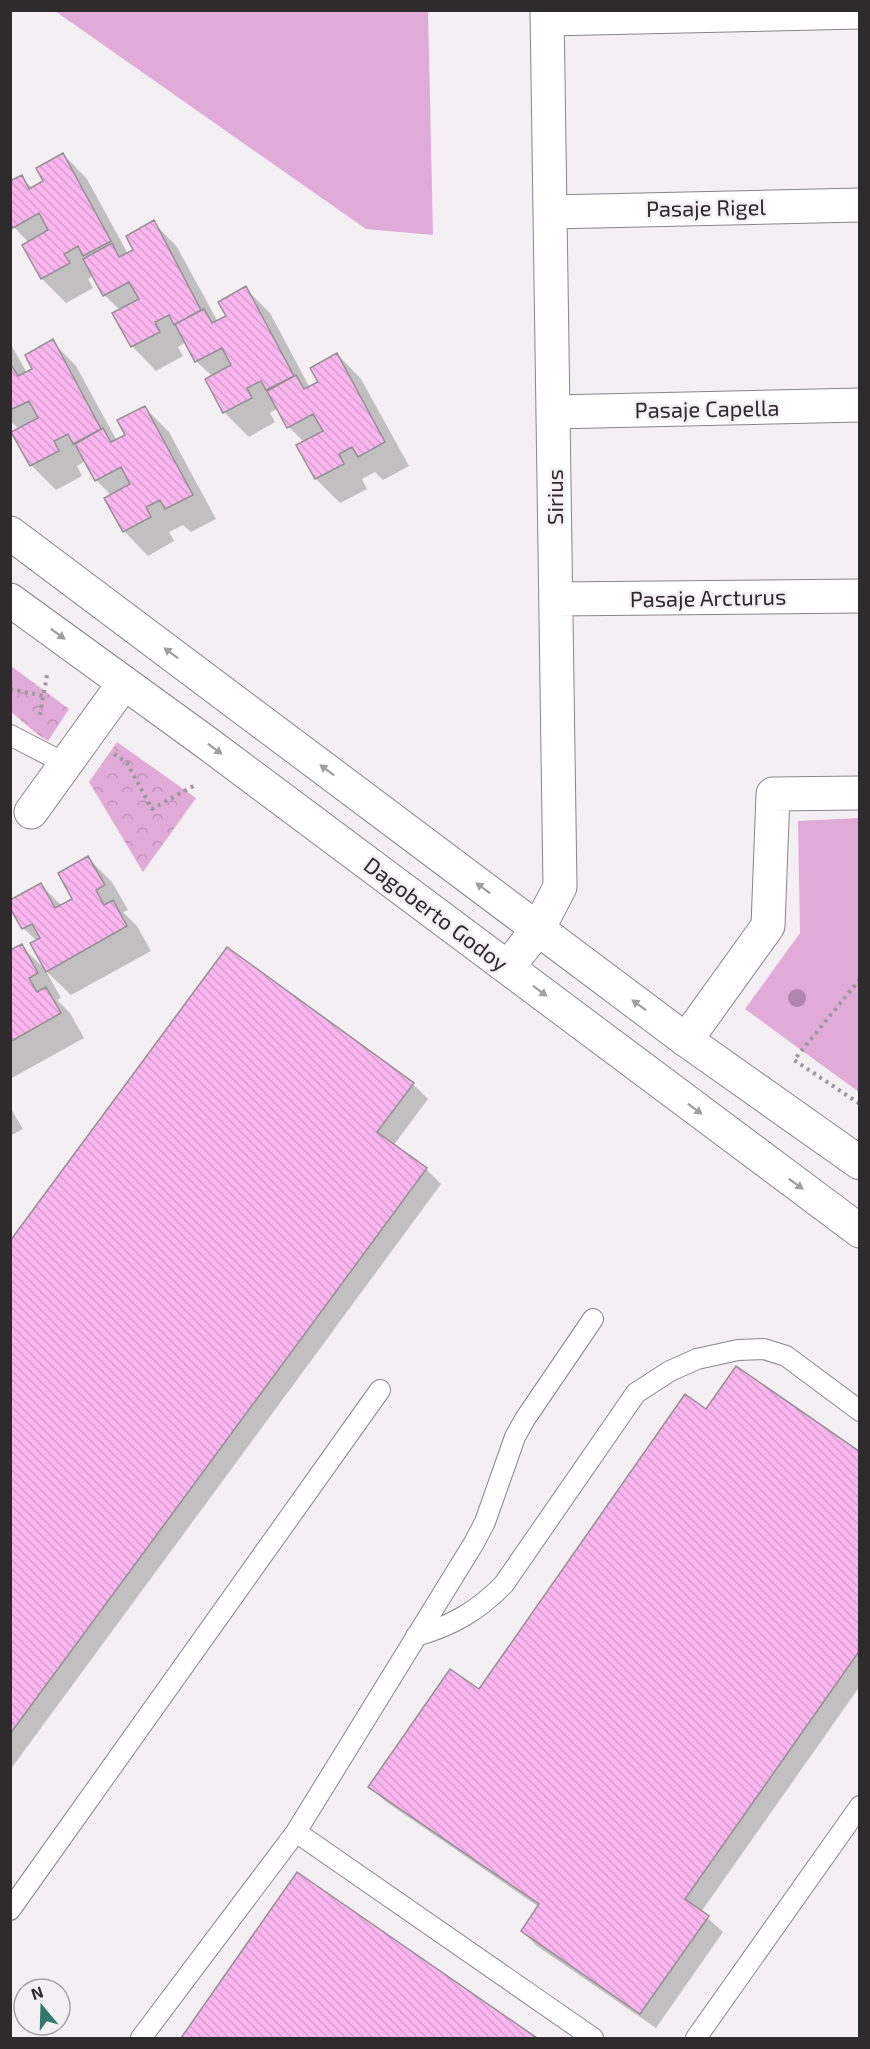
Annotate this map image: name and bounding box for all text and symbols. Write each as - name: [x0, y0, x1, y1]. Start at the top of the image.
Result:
- street label: Pasaje Rigel: [646, 193, 767, 222]
- street label: Pasaje Capella: [634, 394, 780, 423]
- street label: Sirius: [541, 469, 567, 525]
- street label: Pasaje Arcturus: [630, 583, 786, 612]
- one-way arrow: [50, 628, 65, 640]
- one-way arrow: [163, 647, 179, 660]
- one-way arrow: [208, 743, 223, 755]
- one-way arrow: [319, 765, 334, 777]
- street label: Dagoberto Godoy: [360, 851, 514, 976]
- one-way arrow: [475, 882, 490, 894]
- one-way arrow: [532, 985, 548, 998]
- one-way arrow: [631, 999, 646, 1011]
- one-way arrow: [687, 1103, 703, 1115]
- one-way arrow: [787, 1178, 803, 1190]
- north arrow: [12, 1977, 72, 2037]
- text: N: [28, 1981, 46, 2003]

